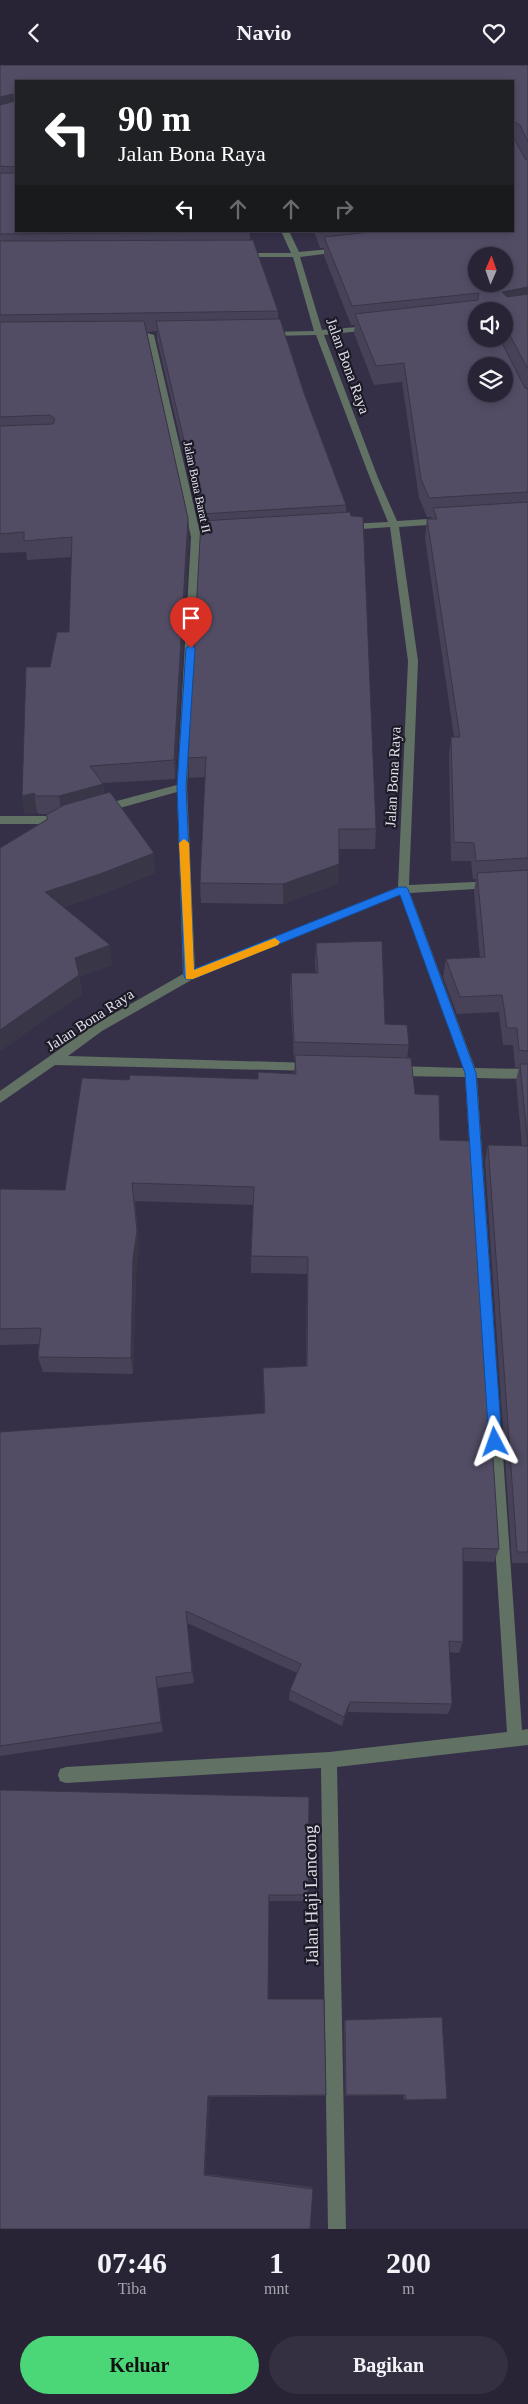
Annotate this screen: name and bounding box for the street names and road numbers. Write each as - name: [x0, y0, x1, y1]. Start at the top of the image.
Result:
- street label: Jalan Bona Raya: [323, 316, 373, 416]
- street label: Jalan Bona Barat II: [180, 440, 214, 534]
- street label: Jalan Bona Raya: [382, 726, 404, 828]
- street label: Jalan Bona Raya: [43, 986, 137, 1054]
- street label: Jalan Haji Lancong: [300, 1825, 322, 1965]

